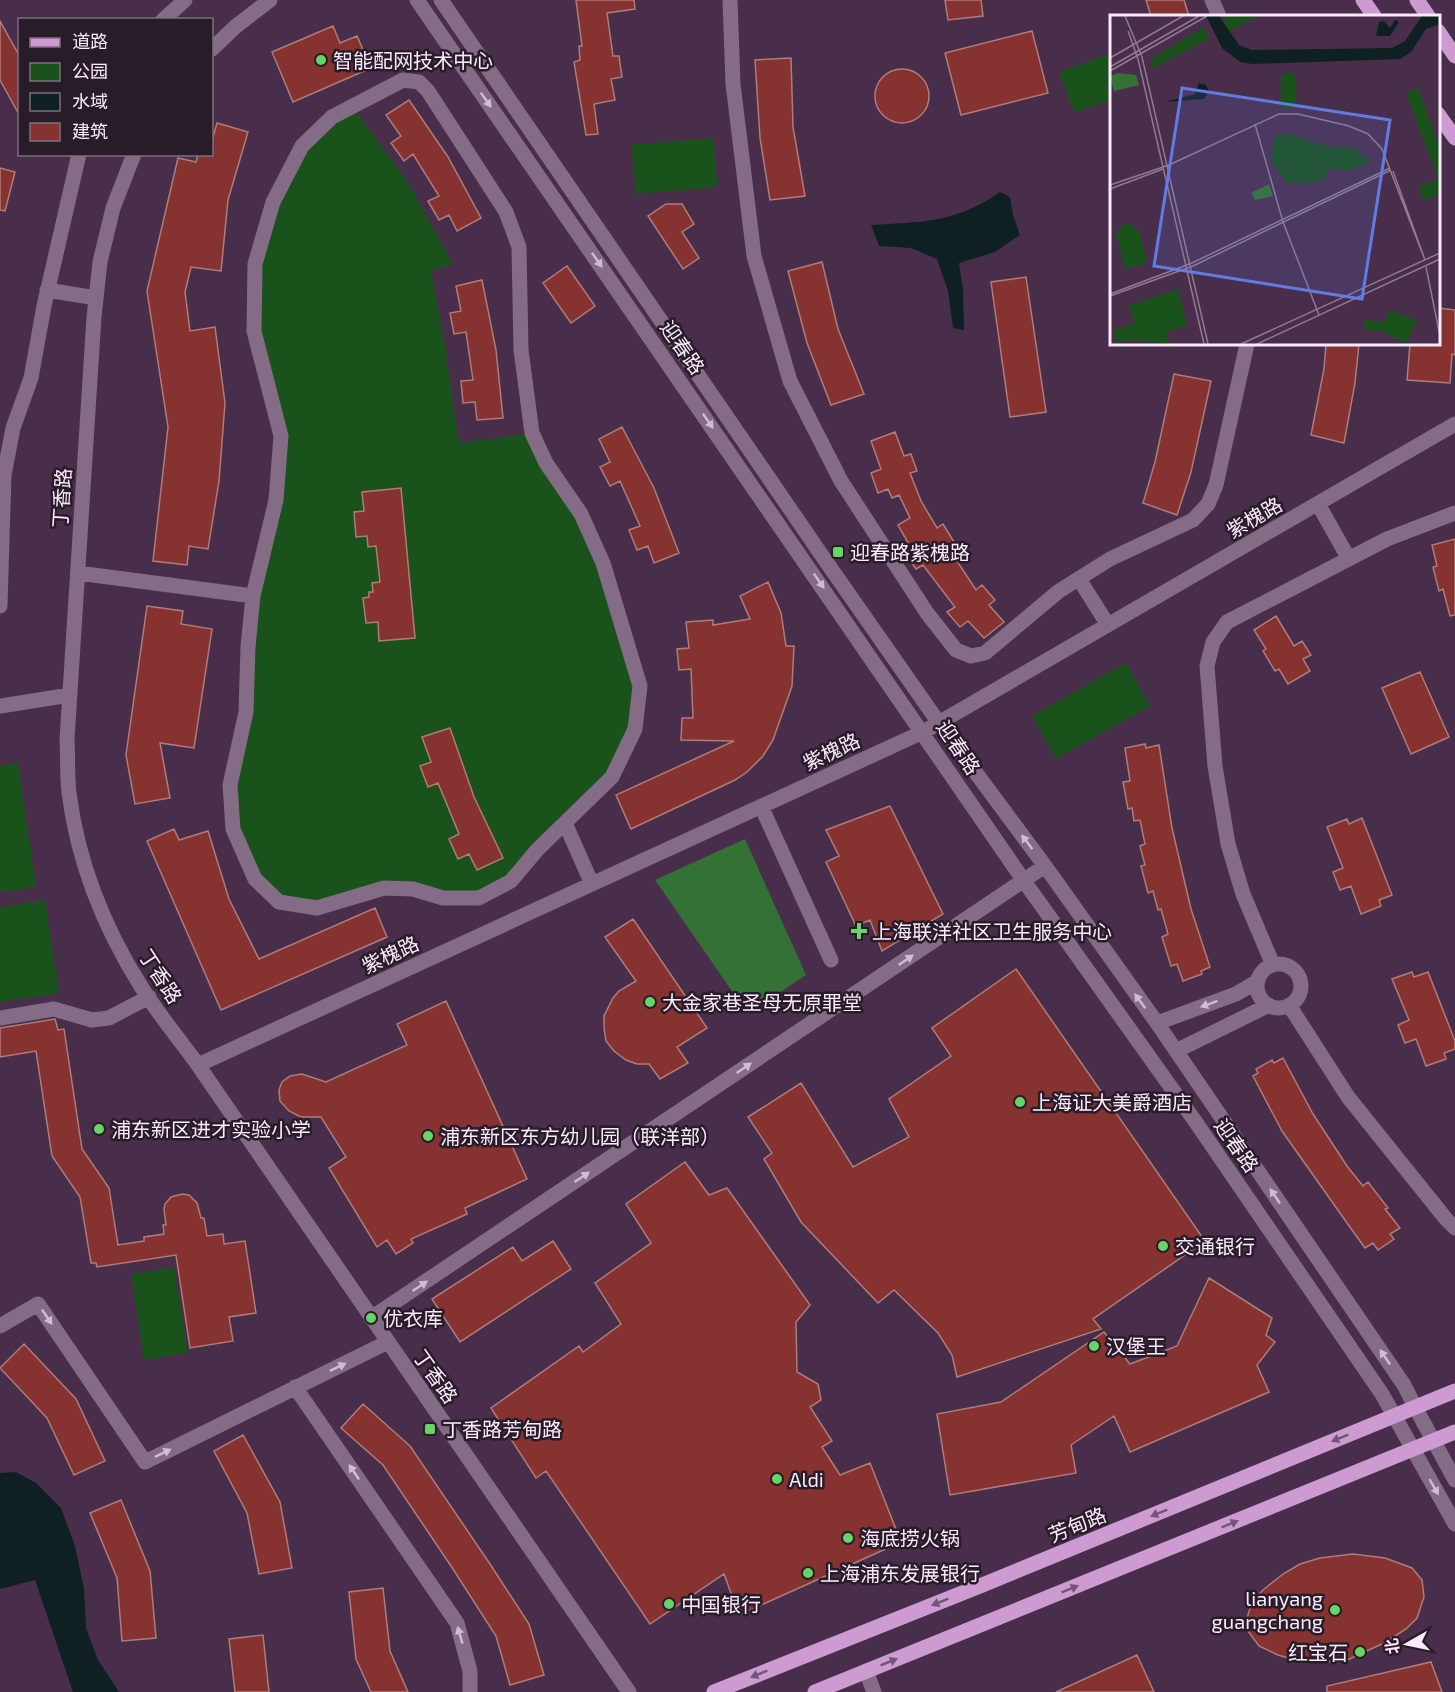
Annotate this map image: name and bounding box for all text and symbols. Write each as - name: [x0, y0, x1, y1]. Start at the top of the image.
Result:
- inset map: [1110, 15, 1440, 345]
- legend: [18, 18, 213, 156]
- text: 道路: [72, 30, 108, 52]
- place label: 智能配网技术中心: [333, 48, 493, 72]
- marker: 智能配网技术中心: [314, 53, 328, 67]
- text: 公园: [72, 60, 108, 82]
- text: 水域: [72, 90, 108, 112]
- one-way arrow: [480, 92, 491, 108]
- text: 建筑: [72, 120, 108, 142]
- one-way arrow: [591, 252, 603, 268]
- street label: 迎春路: [656, 316, 710, 378]
- one-way arrow: [702, 412, 714, 428]
- street label: 丁香路: [47, 467, 75, 529]
- street label: 紫槐路: [1222, 492, 1286, 542]
- place label: 迎春路紫槐路: [850, 540, 970, 564]
- marker: 迎春路紫槐路: [831, 545, 845, 559]
- one-way arrow: [813, 573, 824, 589]
- street label: 迎春路: [932, 715, 986, 779]
- street label: 紫槐路: [799, 727, 863, 775]
- one-way arrow: [1021, 835, 1033, 851]
- place label: 上海联洋社区卫生服务中心: [872, 919, 1112, 943]
- marker: 上海联洋社区卫生服务中心: [850, 922, 868, 940]
- street label: 紫槐路: [358, 930, 422, 978]
- street label: 丁香路: [135, 944, 187, 1008]
- one-way arrow: [898, 955, 914, 966]
- place label: 大金家巷圣母无原罪堂: [662, 990, 862, 1014]
- one-way arrow: [1135, 994, 1147, 1009]
- marker: 大金家巷圣母无原罪堂: [643, 995, 657, 1009]
- one-way arrow: [1199, 999, 1217, 1009]
- one-way arrow: [736, 1063, 752, 1074]
- place label: 上海证大美爵酒店: [1032, 1090, 1192, 1114]
- marker: 上海证大美爵酒店: [1013, 1095, 1027, 1109]
- street label: 迎春路: [1210, 1114, 1264, 1176]
- place label: 浦东新区进才实验小学: [111, 1117, 311, 1141]
- marker: 浦东新区进才实验小学: [92, 1122, 106, 1136]
- place label: 浦东新区东方幼儿园（联洋部）: [440, 1124, 720, 1148]
- marker: 浦东新区东方幼儿园（联洋部）: [421, 1129, 435, 1143]
- one-way arrow: [574, 1172, 590, 1183]
- one-way arrow: [1270, 1188, 1281, 1204]
- place label: 交通银行: [1175, 1234, 1255, 1258]
- marker: 交通银行: [1156, 1239, 1170, 1253]
- one-way arrow: [412, 1281, 428, 1292]
- place label: 优衣库: [383, 1306, 443, 1330]
- one-way arrow: [41, 1308, 53, 1324]
- marker: 优衣库: [364, 1311, 378, 1325]
- place label: 汉堡王: [1106, 1334, 1166, 1358]
- marker: 汉堡王: [1087, 1339, 1101, 1353]
- street label: 丁香路: [409, 1345, 463, 1407]
- one-way arrow: [1380, 1349, 1391, 1365]
- one-way arrow: [329, 1362, 346, 1371]
- place label: 丁香路芳甸路: [442, 1417, 562, 1441]
- marker: 丁香路芳甸路: [423, 1422, 437, 1436]
- one-way arrow: [1331, 1434, 1349, 1443]
- one-way arrow: [154, 1448, 171, 1458]
- one-way arrow: [348, 1465, 360, 1481]
- place label: Aldi: [789, 1467, 824, 1491]
- marker: Aldi: [770, 1472, 784, 1486]
- one-way arrow: [1428, 1479, 1439, 1495]
- street label: 芳甸路: [1045, 1502, 1109, 1546]
- one-way arrow: [1150, 1508, 1168, 1518]
- one-way arrow: [1222, 1519, 1240, 1529]
- place label: 海底捞火锅: [860, 1526, 960, 1550]
- marker: 海底捞火锅: [841, 1531, 855, 1545]
- place label: 上海浦东发展银行: [820, 1561, 980, 1585]
- marker: 上海浦东发展银行: [801, 1566, 815, 1580]
- one-way arrow: [1061, 1584, 1079, 1594]
- place label: lianyang guangchang: [1212, 1586, 1323, 1633]
- place label: 中国银行: [681, 1592, 761, 1616]
- marker: 中国银行: [662, 1597, 676, 1611]
- one-way arrow: [931, 1598, 949, 1607]
- marker: lianyang guangchang: [1328, 1603, 1342, 1617]
- north arrow: [1377, 1614, 1437, 1674]
- one-way arrow: [455, 1626, 464, 1644]
- text: 北: [1381, 1637, 1402, 1656]
- place label: 红宝石: [1288, 1640, 1348, 1664]
- marker: 红宝石: [1353, 1645, 1367, 1659]
- one-way arrow: [880, 1657, 898, 1666]
- one-way arrow: [750, 1670, 768, 1679]

